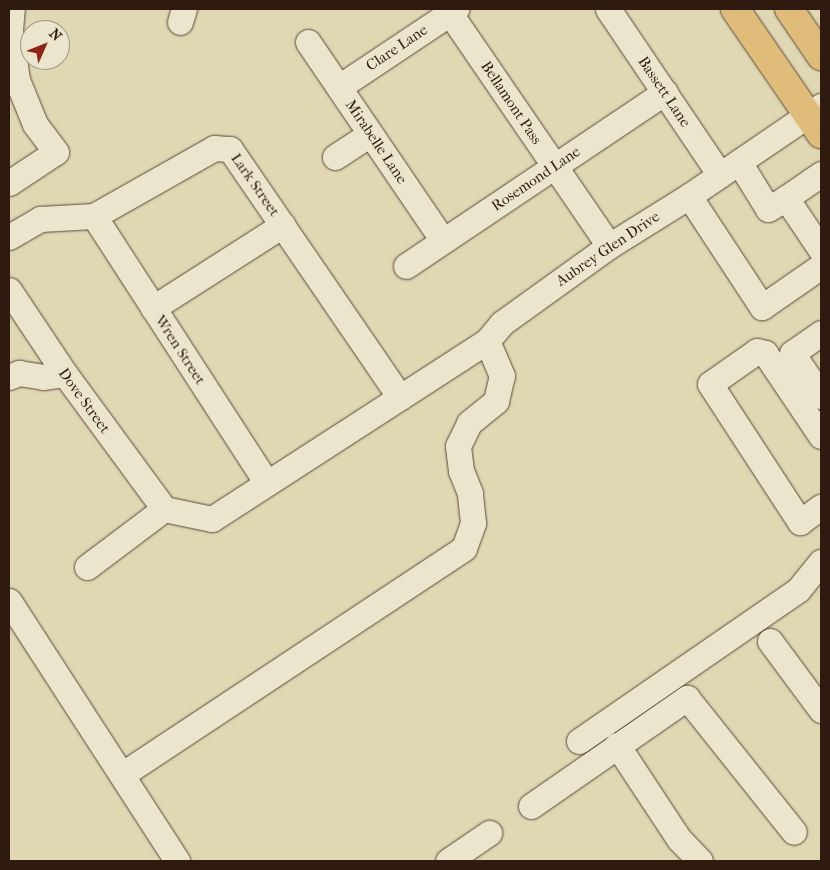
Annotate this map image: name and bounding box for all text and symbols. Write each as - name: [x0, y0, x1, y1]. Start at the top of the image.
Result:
- north arrow: [20, 20, 70, 70]
- street label: Clare Lane: [363, 21, 431, 75]
- text: N: [46, 25, 65, 45]
- street label: Bassett Lane: [634, 53, 694, 131]
- street label: Bellamont Pass: [477, 58, 545, 148]
- street label: Mirabelle Lane: [341, 97, 411, 187]
- street label: Rosemond Lane: [488, 143, 584, 215]
- street label: Lark Street: [227, 150, 283, 220]
- street label: Aubrey Glen Drive: [553, 208, 663, 290]
- street label: Wren Street: [151, 312, 209, 388]
- street label: Dove Street: [54, 365, 114, 437]

